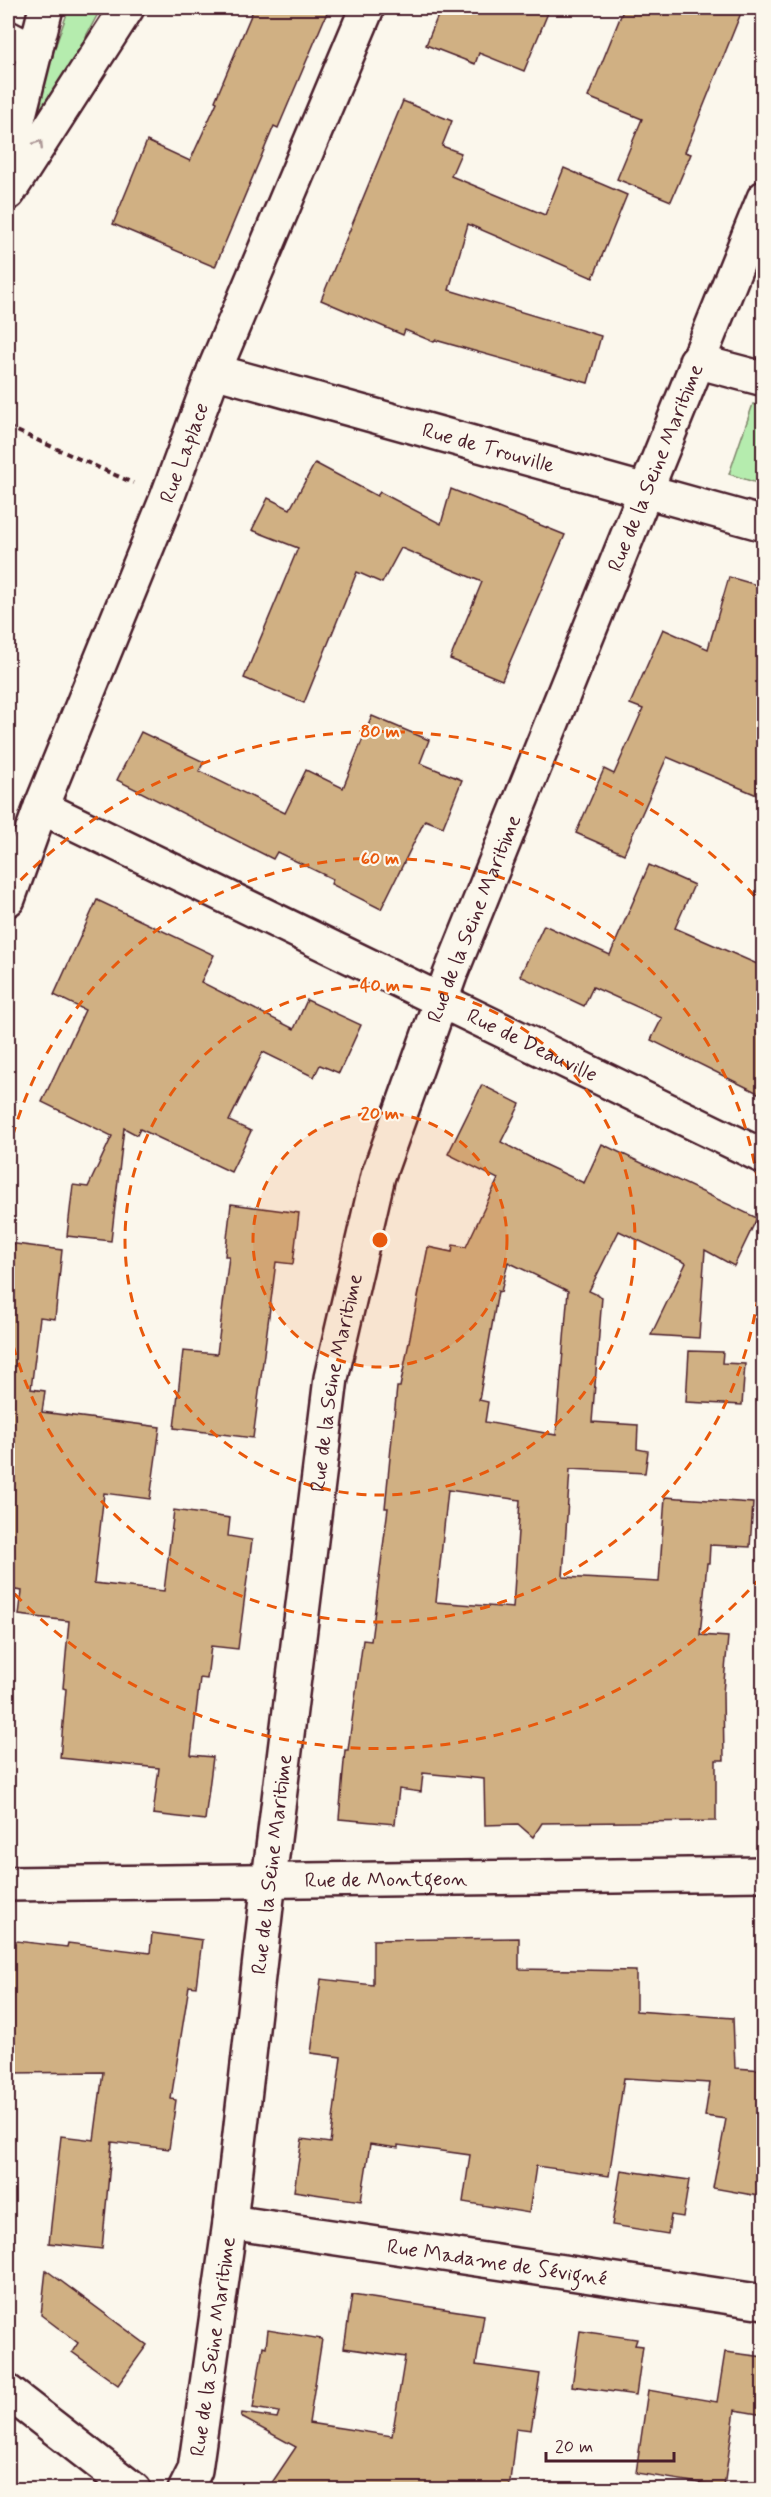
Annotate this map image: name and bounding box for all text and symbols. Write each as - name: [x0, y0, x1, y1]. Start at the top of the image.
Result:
- one-way arrow: [32, 139, 43, 150]
- street label: Rue de la Seine Maritime: [601, 360, 710, 576]
- street label: Rue Laplace: [153, 399, 216, 507]
- street label: Rue de Trouville: [419, 417, 558, 480]
- text: 80 m: [360, 720, 400, 744]
- street label: Rue de la Seine Maritime: [421, 811, 528, 1027]
- text: 60 m: [361, 847, 399, 871]
- text: 40 m: [360, 974, 400, 998]
- street label: Rue de Deauville: [462, 1002, 602, 1089]
- text: 20 m: [361, 1102, 399, 1126]
- centre of rings: [370, 1230, 390, 1250]
- street label: Rue de la Seine Maritime: [304, 1271, 370, 1494]
- street label: Rue de la Seine Maritime: [245, 1753, 299, 1976]
- street label: Rue de Montgeon: [304, 1865, 468, 1896]
- street label: Rue Madame de Sévigné: [385, 2233, 609, 2293]
- street label: Rue de la Seine Maritime: [184, 2235, 243, 2458]
- scale bar: [546, 2425, 674, 2463]
- text: 20 m: [555, 2435, 593, 2459]

